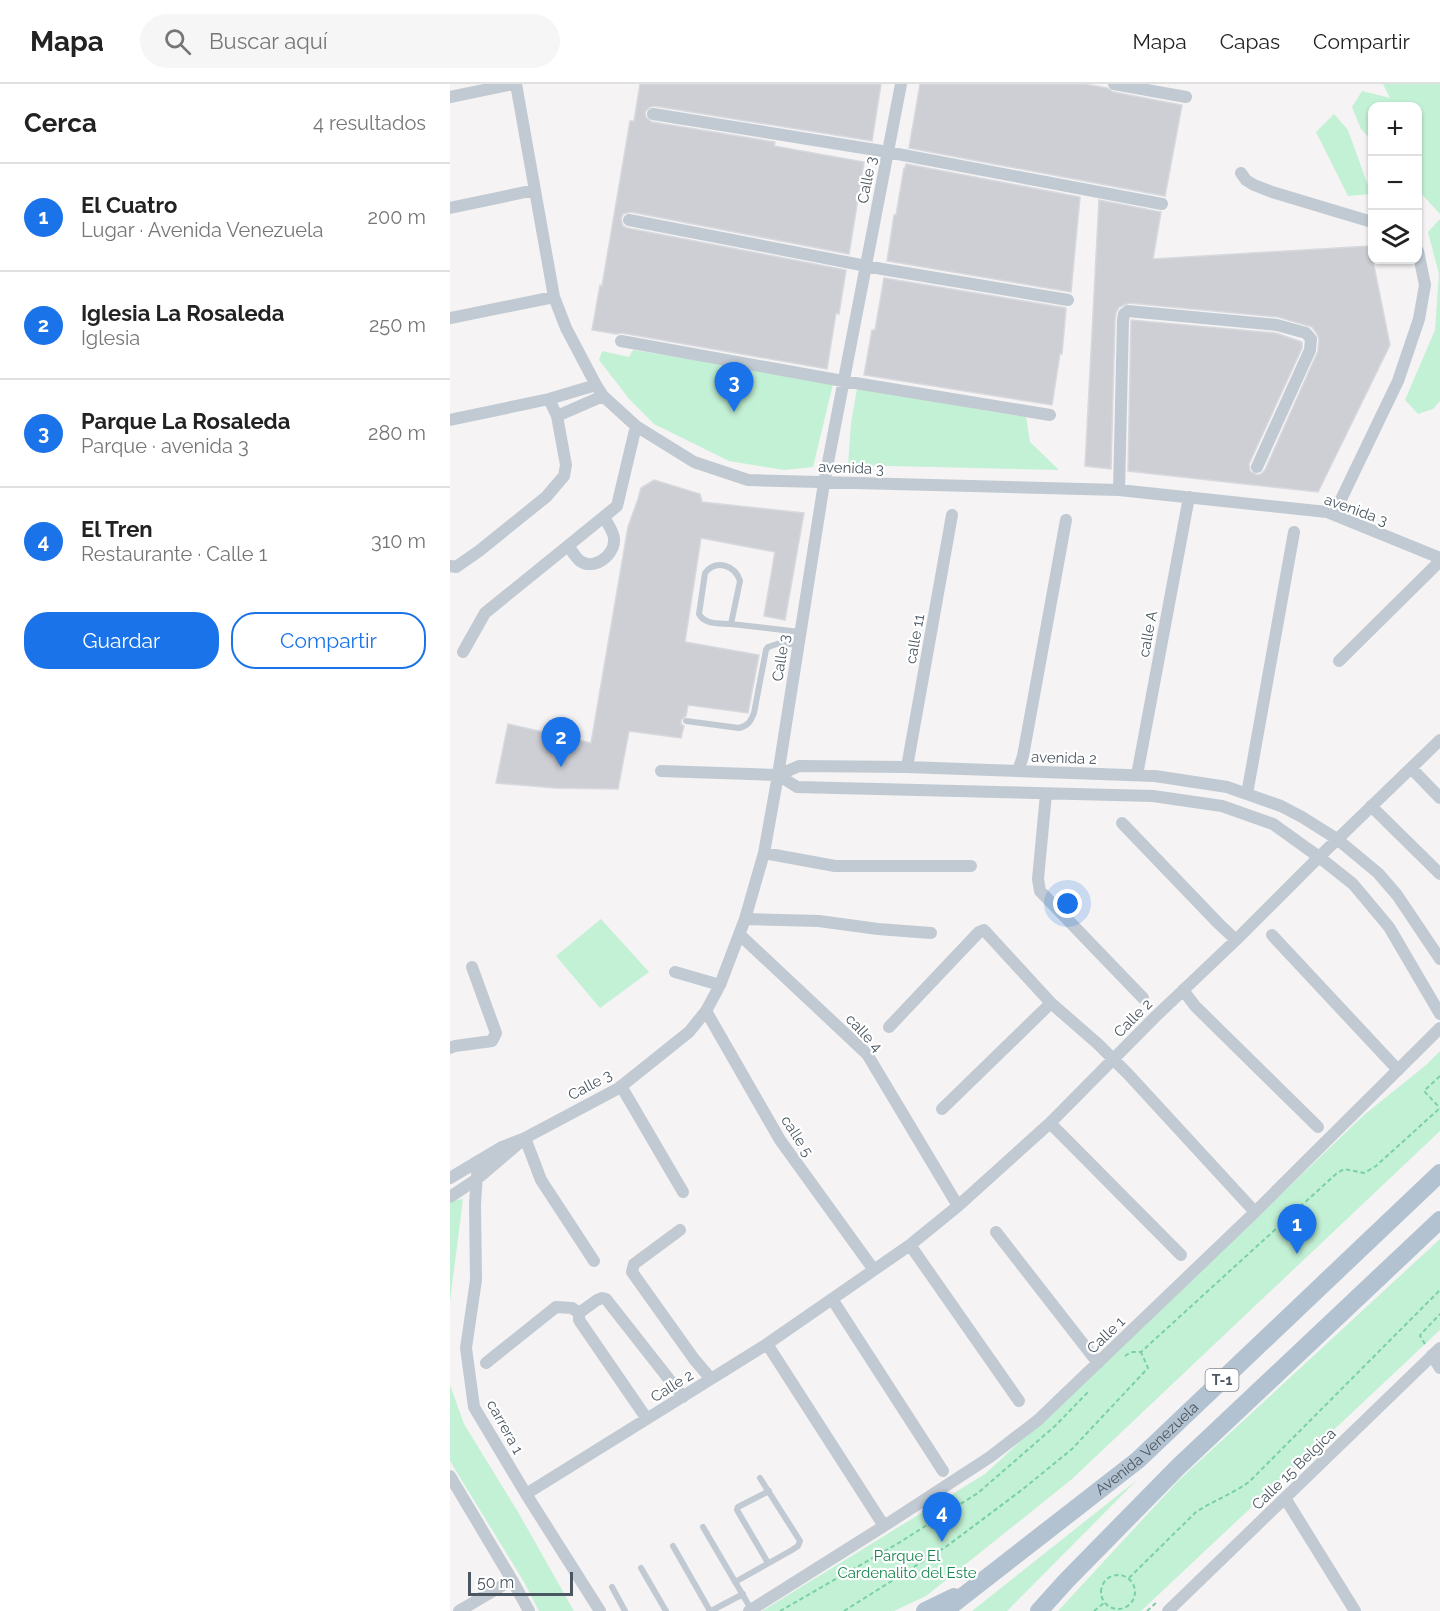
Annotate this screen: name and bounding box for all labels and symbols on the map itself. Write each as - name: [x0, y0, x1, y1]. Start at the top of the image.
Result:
- street label: Calle 3: [854, 155, 880, 205]
- pin: 3: [714, 362, 754, 412]
- street label: avenida 3: [818, 458, 884, 478]
- street label: avenida 3: [1322, 490, 1390, 530]
- street label: calle A: [1135, 609, 1161, 659]
- street label: calle 11: [902, 612, 928, 665]
- street label: Calle 3: [768, 633, 794, 683]
- pin: 2: [542, 718, 580, 767]
- street label: avenida 2: [1031, 748, 1097, 768]
- your location: [1053, 889, 1082, 918]
- street label: Calle 2: [1110, 995, 1156, 1041]
- street label: calle 4: [842, 1010, 886, 1056]
- street label: Calle 3: [565, 1066, 615, 1104]
- street label: calle 5: [777, 1112, 817, 1160]
- pin: 1: [1278, 1204, 1316, 1254]
- street label: Calle 1: [1083, 1312, 1129, 1357]
- street label: Calle 2: [647, 1366, 697, 1406]
- road number: T-1: [1206, 1369, 1238, 1391]
- street label: carrera 1: [483, 1397, 527, 1458]
- street label: Avenida Venezuela: [1092, 1398, 1202, 1499]
- street label: Calle 15 Belgica: [1248, 1424, 1340, 1514]
- pin: 4: [922, 1492, 962, 1542]
- park label: Parque El Cardenalito del Este: [837, 1547, 977, 1582]
- scale bar: [468, 1569, 573, 1596]

